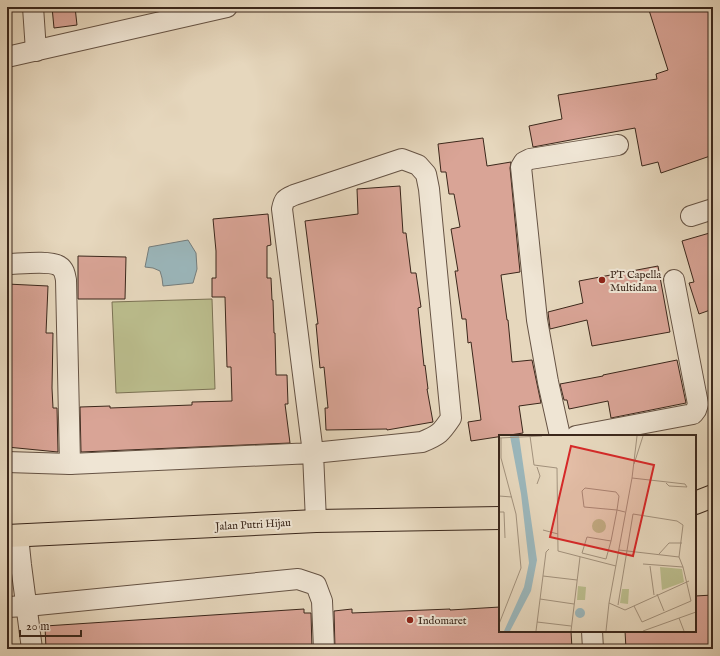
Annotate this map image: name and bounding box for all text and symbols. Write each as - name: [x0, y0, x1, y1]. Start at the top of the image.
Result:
- place label: PT Capella Multidana: [610, 268, 662, 295]
- marker: PT Capella Multidana: [597, 275, 607, 285]
- inset map: [499, 435, 696, 632]
- street label: Jalan Putri Hijau: [213, 516, 291, 534]
- scale bar: [20, 612, 81, 638]
- place label: Indomaret: [418, 614, 467, 628]
- marker: Indomaret: [405, 615, 415, 625]
- text: 20 m: [26, 619, 49, 634]

